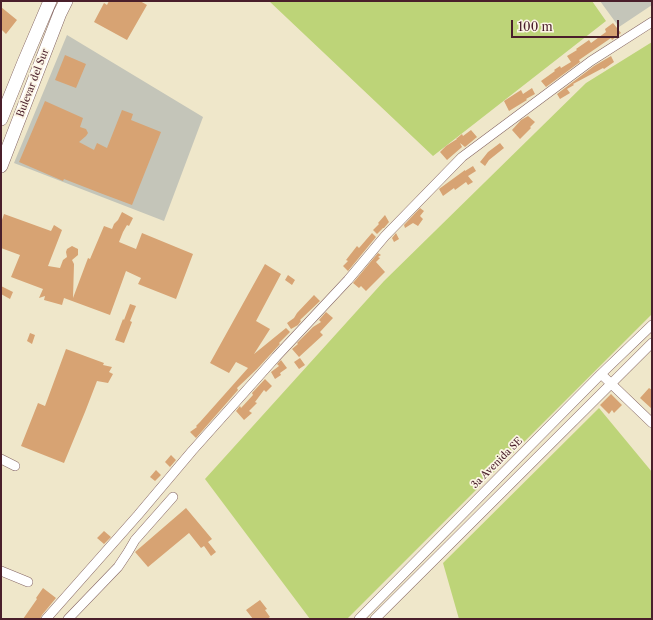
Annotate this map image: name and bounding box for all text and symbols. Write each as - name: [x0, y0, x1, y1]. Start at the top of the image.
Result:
- scale bar: [513, 12, 621, 38]
- text: 100 m: [518, 19, 553, 34]
- street label: Bulevar del Sur: [14, 47, 52, 119]
- street label: 3a Avenida SE: [469, 435, 525, 491]

